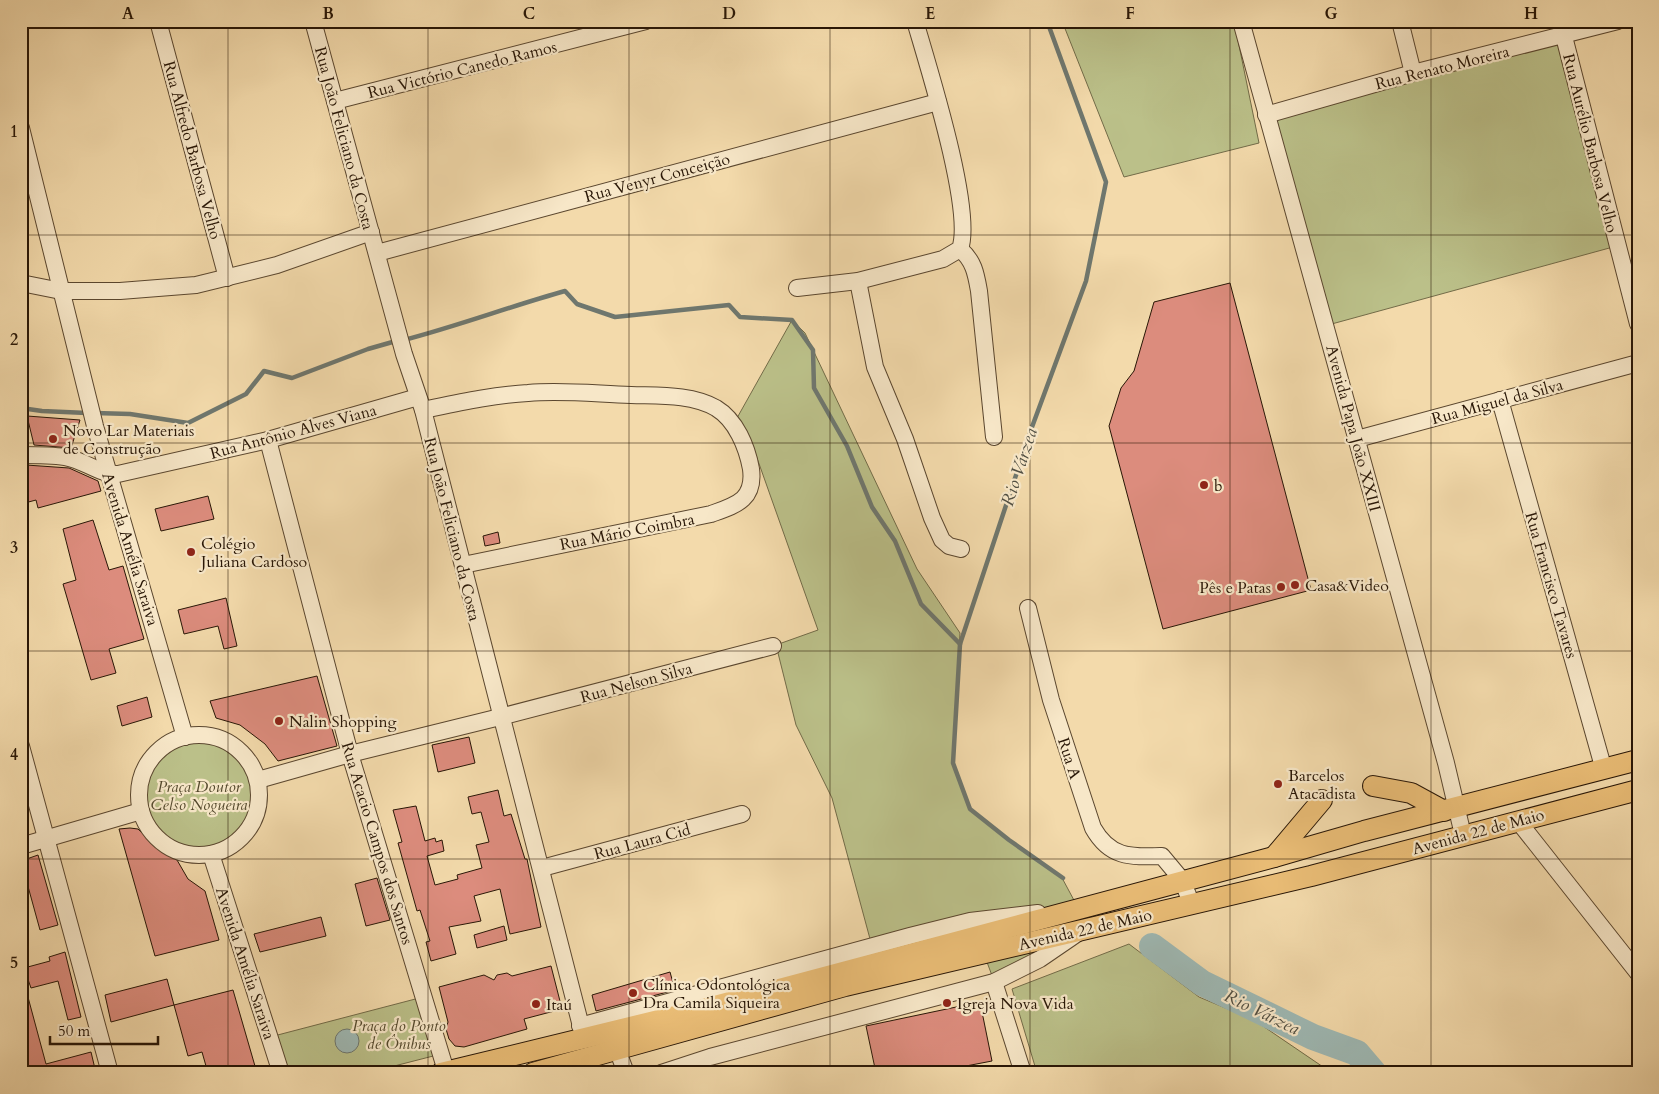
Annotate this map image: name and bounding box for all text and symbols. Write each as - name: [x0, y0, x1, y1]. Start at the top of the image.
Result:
- text: A: [122, 3, 134, 25]
- text: B: [322, 3, 334, 25]
- text: C: [523, 3, 535, 25]
- text: D: [722, 3, 736, 25]
- text: E: [925, 3, 935, 25]
- text: F: [1125, 3, 1135, 25]
- text: G: [1324, 3, 1338, 25]
- text: H: [1524, 3, 1538, 25]
- street label: Rua Victório Canedo Ramos: [365, 36, 559, 104]
- street label: Rua Renato Moreira: [1373, 41, 1512, 95]
- street label: Rua João Feliciano da Costa: [309, 44, 379, 232]
- street label: Rua Aurélio Barbosa Velho: [1557, 51, 1623, 235]
- street label: Rua Alfredo Barbosa Velho: [158, 59, 227, 242]
- text: 1: [10, 121, 18, 143]
- street label: Rua Venyr Conceição: [582, 148, 733, 208]
- text: 2: [10, 329, 18, 351]
- street label: Avenida Papa João XXIII: [1320, 342, 1386, 514]
- street label: Rua Miguel da Silva: [1429, 374, 1566, 430]
- street label: Rua Antônio Alves Viana: [208, 399, 379, 465]
- place label: Novo Lar Materiais de Construção: [63, 420, 194, 460]
- water label: Rio Várzea: [995, 425, 1044, 509]
- marker: Novo Lar Materiais de Construção: [47, 433, 59, 445]
- street label: Rua João Feliciano da Costa: [419, 435, 486, 624]
- street label: Avenida Amélia Saraiva: [96, 470, 164, 629]
- place label: b: [1214, 475, 1223, 497]
- marker: b: [1198, 479, 1210, 491]
- street label: Rua Mário Coimbra: [558, 508, 696, 556]
- street label: Rua Francisco Tavares: [1520, 509, 1582, 661]
- place label: Colégio Juliana Cardoso: [199, 533, 307, 573]
- text: 3: [10, 537, 18, 559]
- marker: Colégio Juliana Cardoso: [185, 546, 197, 558]
- place label: Casa&Video: [1305, 575, 1389, 597]
- place label: Pês e Patas: [1199, 577, 1271, 599]
- marker: Casa&Video: [1289, 579, 1301, 591]
- marker: Pês e Patas: [1275, 581, 1287, 593]
- street label: Rua Nelson Silva: [578, 657, 695, 708]
- place label: Nalin Shopping: [289, 711, 397, 733]
- marker: Nalin Shopping: [273, 715, 285, 727]
- street label: Rua A: [1052, 735, 1086, 782]
- street label: Rua Acacio Campos dos Santos: [336, 739, 418, 947]
- text: 4: [10, 744, 18, 766]
- place label: Barcelos Atacadista: [1288, 765, 1356, 805]
- park label: Praça Doutor Celso Nogueira: [151, 776, 247, 816]
- marker: Barcelos Atacadista: [1272, 778, 1284, 790]
- street label: Avenida 22 de Maio: [1410, 804, 1547, 860]
- street label: Rua Laura Cid: [592, 818, 693, 865]
- street label: Avenida Amélia Saraiva: [210, 884, 280, 1042]
- street label: Avenida 22 de Maio: [1017, 904, 1154, 956]
- text: 5: [10, 952, 18, 974]
- place label: Clínica Odontológica Dra Camila Siqueira: [643, 974, 790, 1014]
- water label: Rio Várzea: [1220, 983, 1304, 1041]
- marker: Clínica Odontológica Dra Camila Siqueira: [627, 987, 639, 999]
- place label: Igreja Nova Vida: [957, 993, 1074, 1015]
- place label: Itaú: [546, 994, 572, 1016]
- marker: Igreja Nova Vida: [941, 997, 953, 1009]
- marker: Itaú: [530, 998, 542, 1010]
- scale bar: [50, 1014, 158, 1046]
- park label: Praça do Ponto de Ônibus: [352, 1015, 446, 1055]
- text: 50 m: [58, 1021, 90, 1041]

